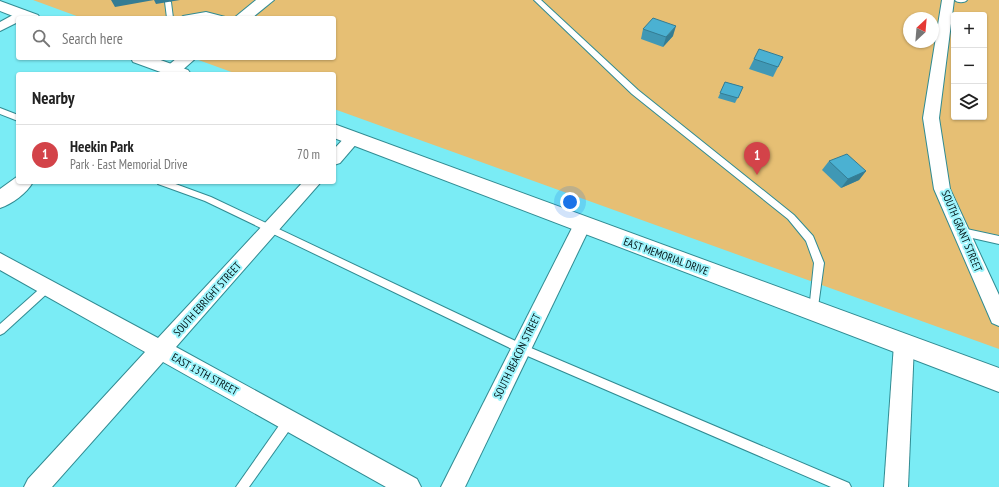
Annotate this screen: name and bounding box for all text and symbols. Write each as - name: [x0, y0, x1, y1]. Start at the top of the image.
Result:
- north arrow: [903, 12, 939, 48]
- map controls: [951, 12, 987, 120]
- button: +: [951, 12, 987, 48]
- search box: [16, 16, 336, 60]
- icon: search: [30, 27, 52, 49]
- text: Search here: [62, 29, 123, 48]
- button: −: [951, 48, 987, 84]
- button: layers: [951, 84, 987, 120]
- text: Nearby: [32, 87, 75, 109]
- text: Heekin Park: [70, 137, 134, 156]
- pin: 1: [744, 142, 770, 175]
- text: 1: [42, 146, 48, 163]
- text: 70 m: [297, 146, 320, 163]
- text: Park · East Memorial Drive: [70, 156, 188, 173]
- street label: SOUTH GRANT STREET: [938, 188, 986, 274]
- your location: [560, 192, 580, 212]
- street label: EAST MEMORIAL DRIVE: [622, 234, 711, 278]
- street label: SOUTH EBRIGHT STREET: [170, 259, 244, 339]
- street label: SOUTH BEACON STREET: [490, 311, 544, 401]
- street label: EAST 13TH STREET: [169, 350, 241, 398]

